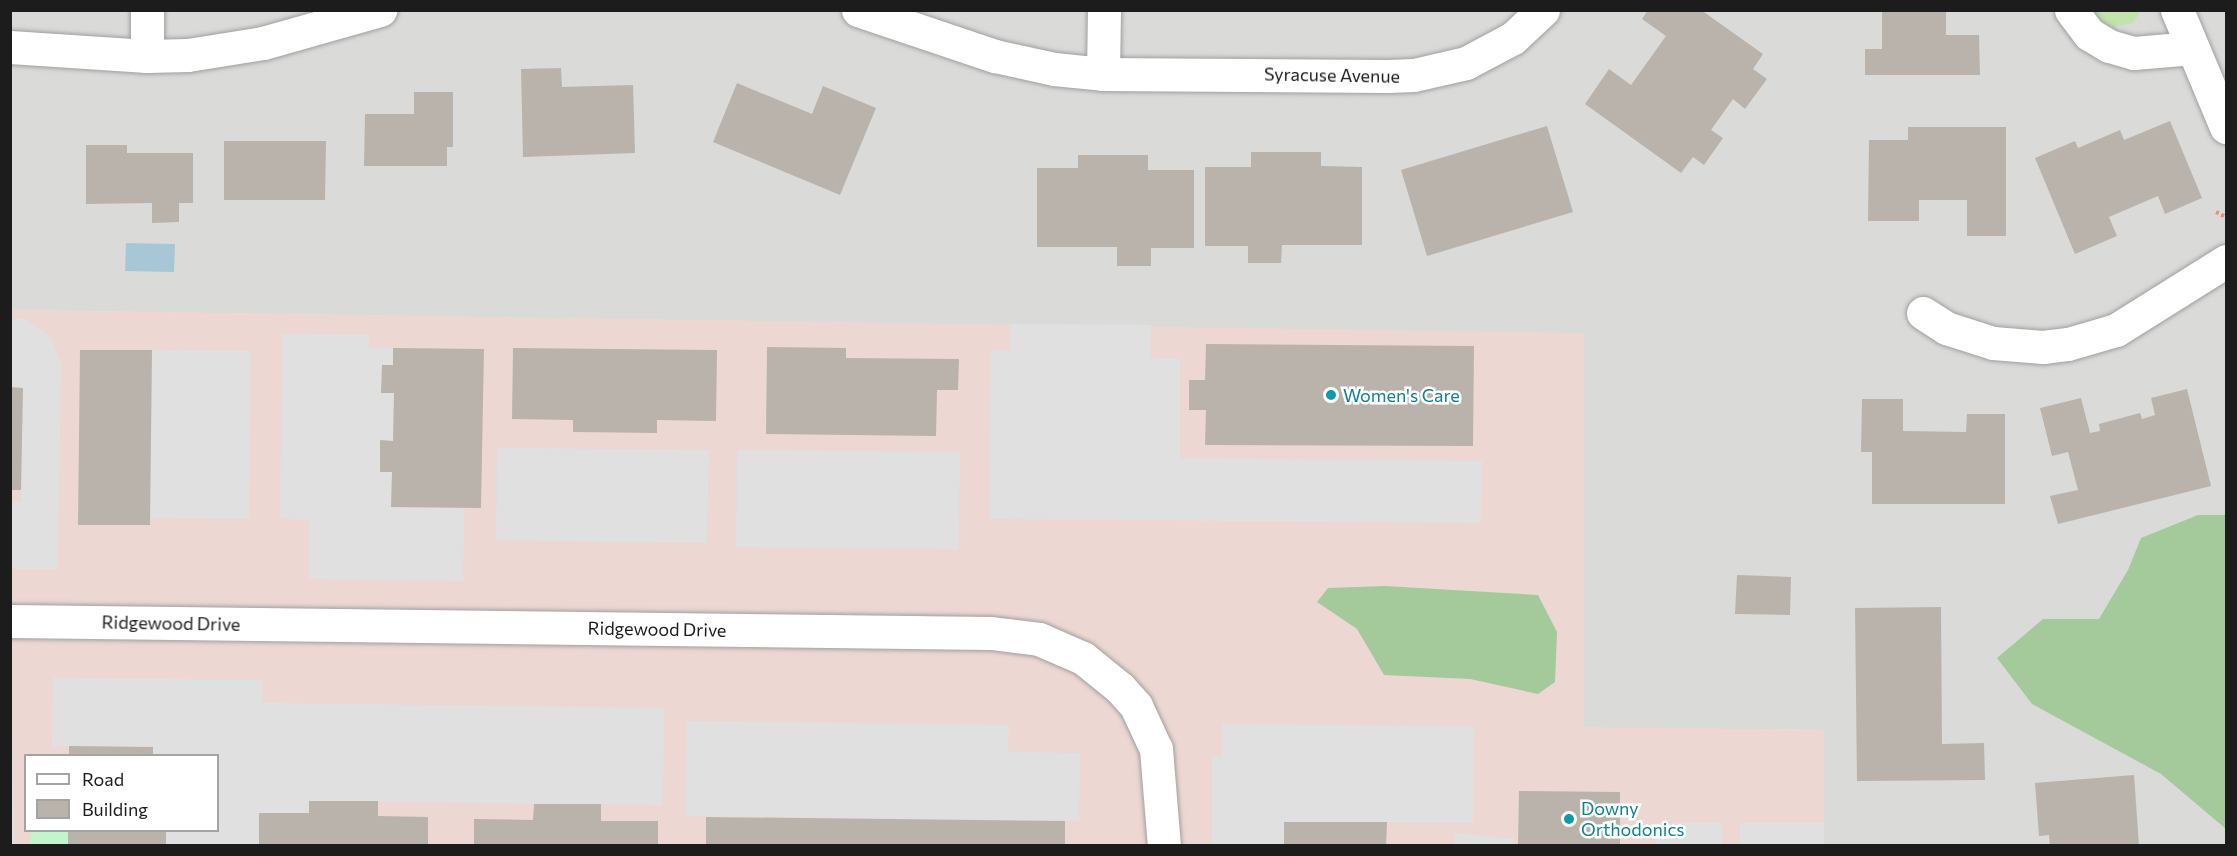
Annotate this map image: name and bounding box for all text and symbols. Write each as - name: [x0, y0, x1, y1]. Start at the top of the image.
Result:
- street label: Syracuse Avenue: [1264, 63, 1400, 87]
- place label: Women's Care: [1343, 384, 1460, 406]
- marker: Women's Care: [1324, 388, 1338, 402]
- street label: Ridgewood Drive: [101, 611, 241, 635]
- street label: Ridgewood Drive: [587, 617, 727, 641]
- legend: [24, 754, 219, 832]
- text: Road: [82, 768, 124, 790]
- text: Building: [82, 798, 148, 820]
- place label: Downy Orthodonics: [1581, 798, 1685, 840]
- marker: Downy Orthodonics: [1562, 812, 1576, 826]

